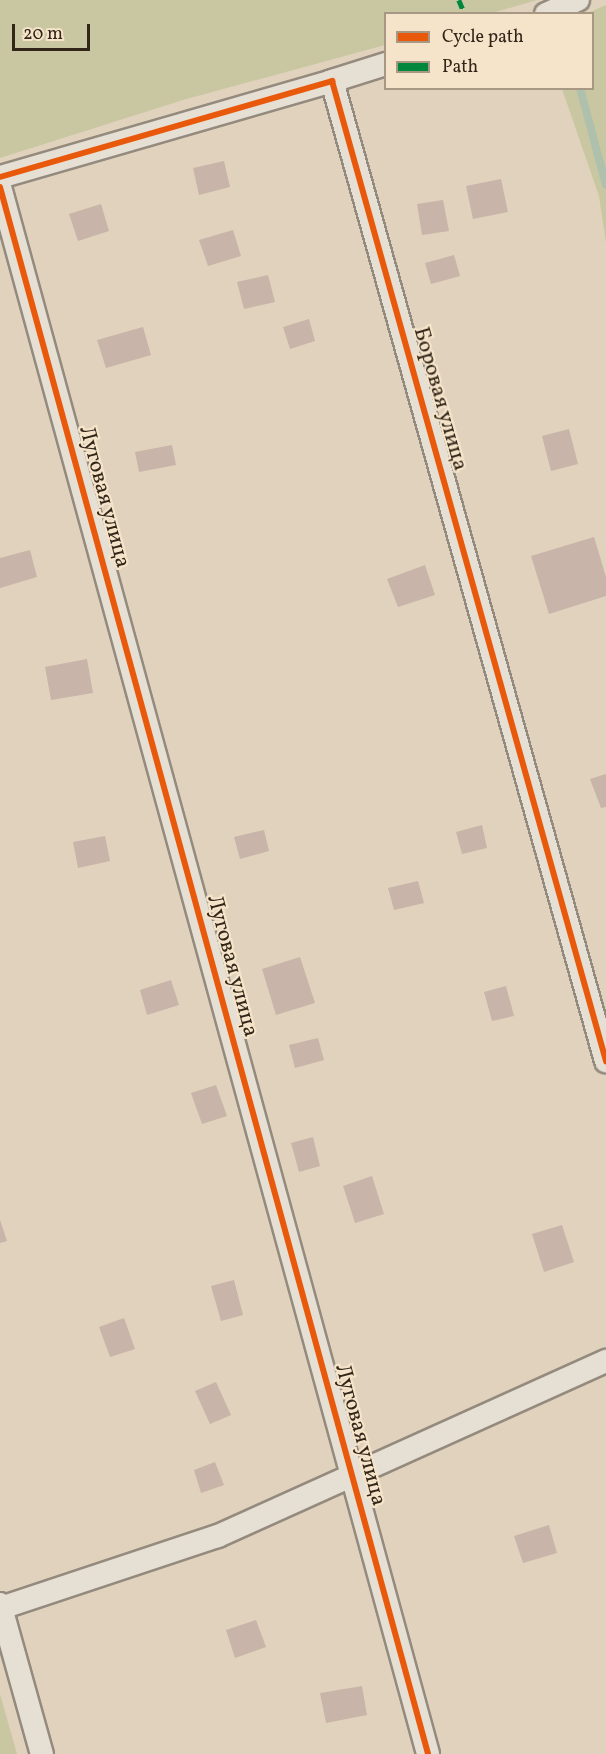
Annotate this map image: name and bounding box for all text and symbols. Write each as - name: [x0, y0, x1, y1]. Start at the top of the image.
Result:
- scale bar: [15, 12, 93, 50]
- legend: [384, 12, 594, 90]
- text: 20 m: [23, 22, 63, 47]
- text: Cycle path: [442, 25, 524, 50]
- text: Path: [442, 55, 478, 80]
- street label: Боровая улица: [407, 324, 473, 474]
- street label: Луговая улица: [72, 423, 136, 571]
- street label: Луговая улица: [200, 892, 264, 1040]
- street label: Луговая улица: [328, 1361, 392, 1509]

